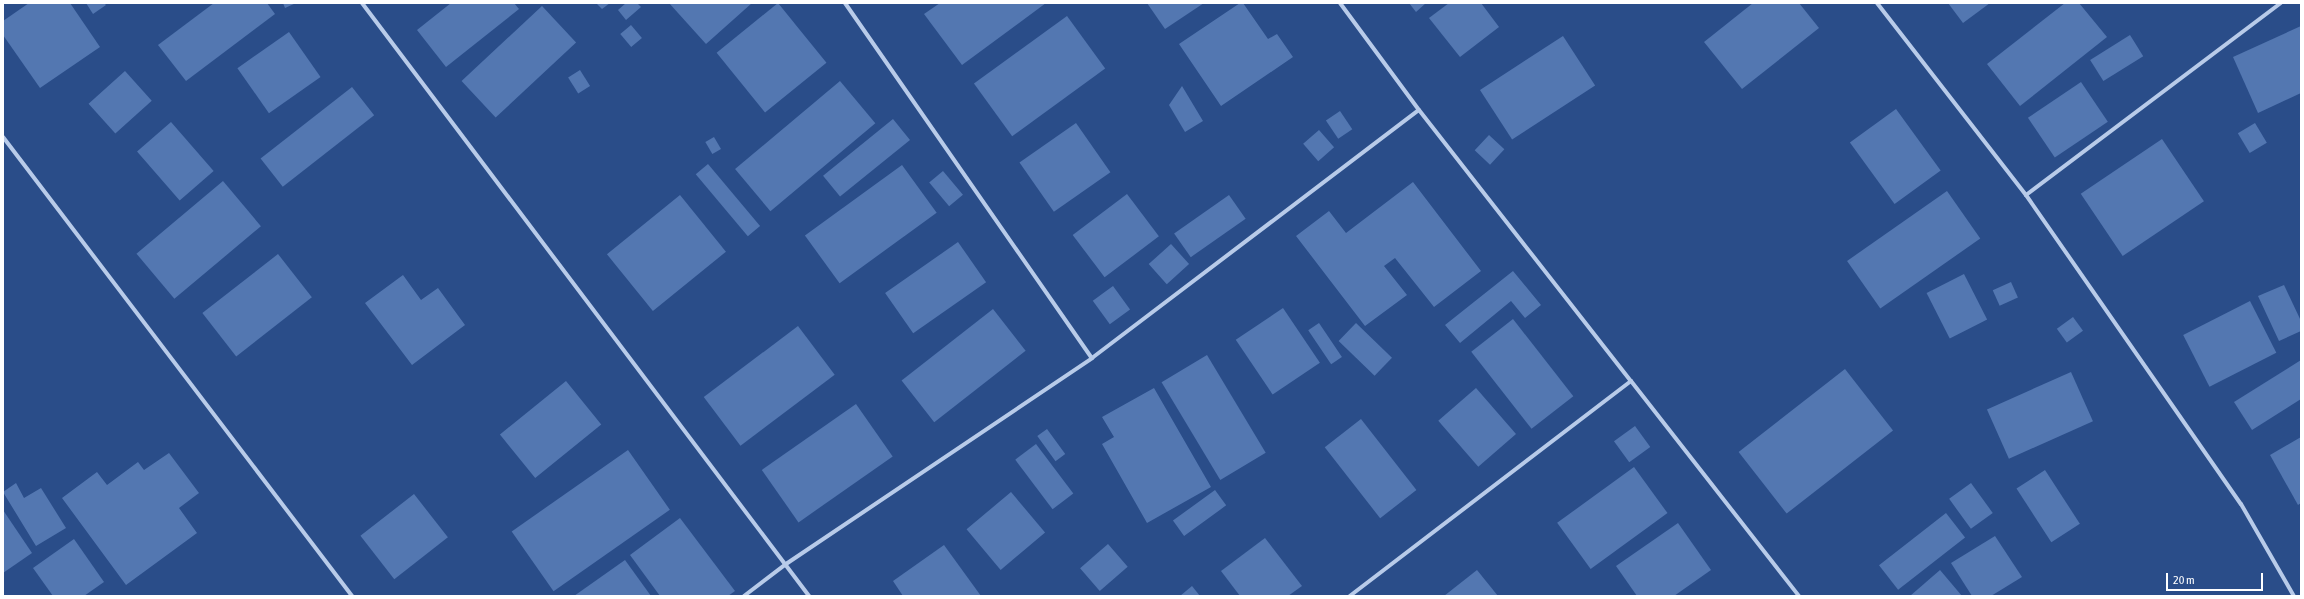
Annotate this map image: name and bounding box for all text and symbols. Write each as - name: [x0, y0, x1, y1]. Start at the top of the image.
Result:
- scale bar: [2168, 565, 2265, 591]
- text: 20 m: [2173, 573, 2195, 587]

